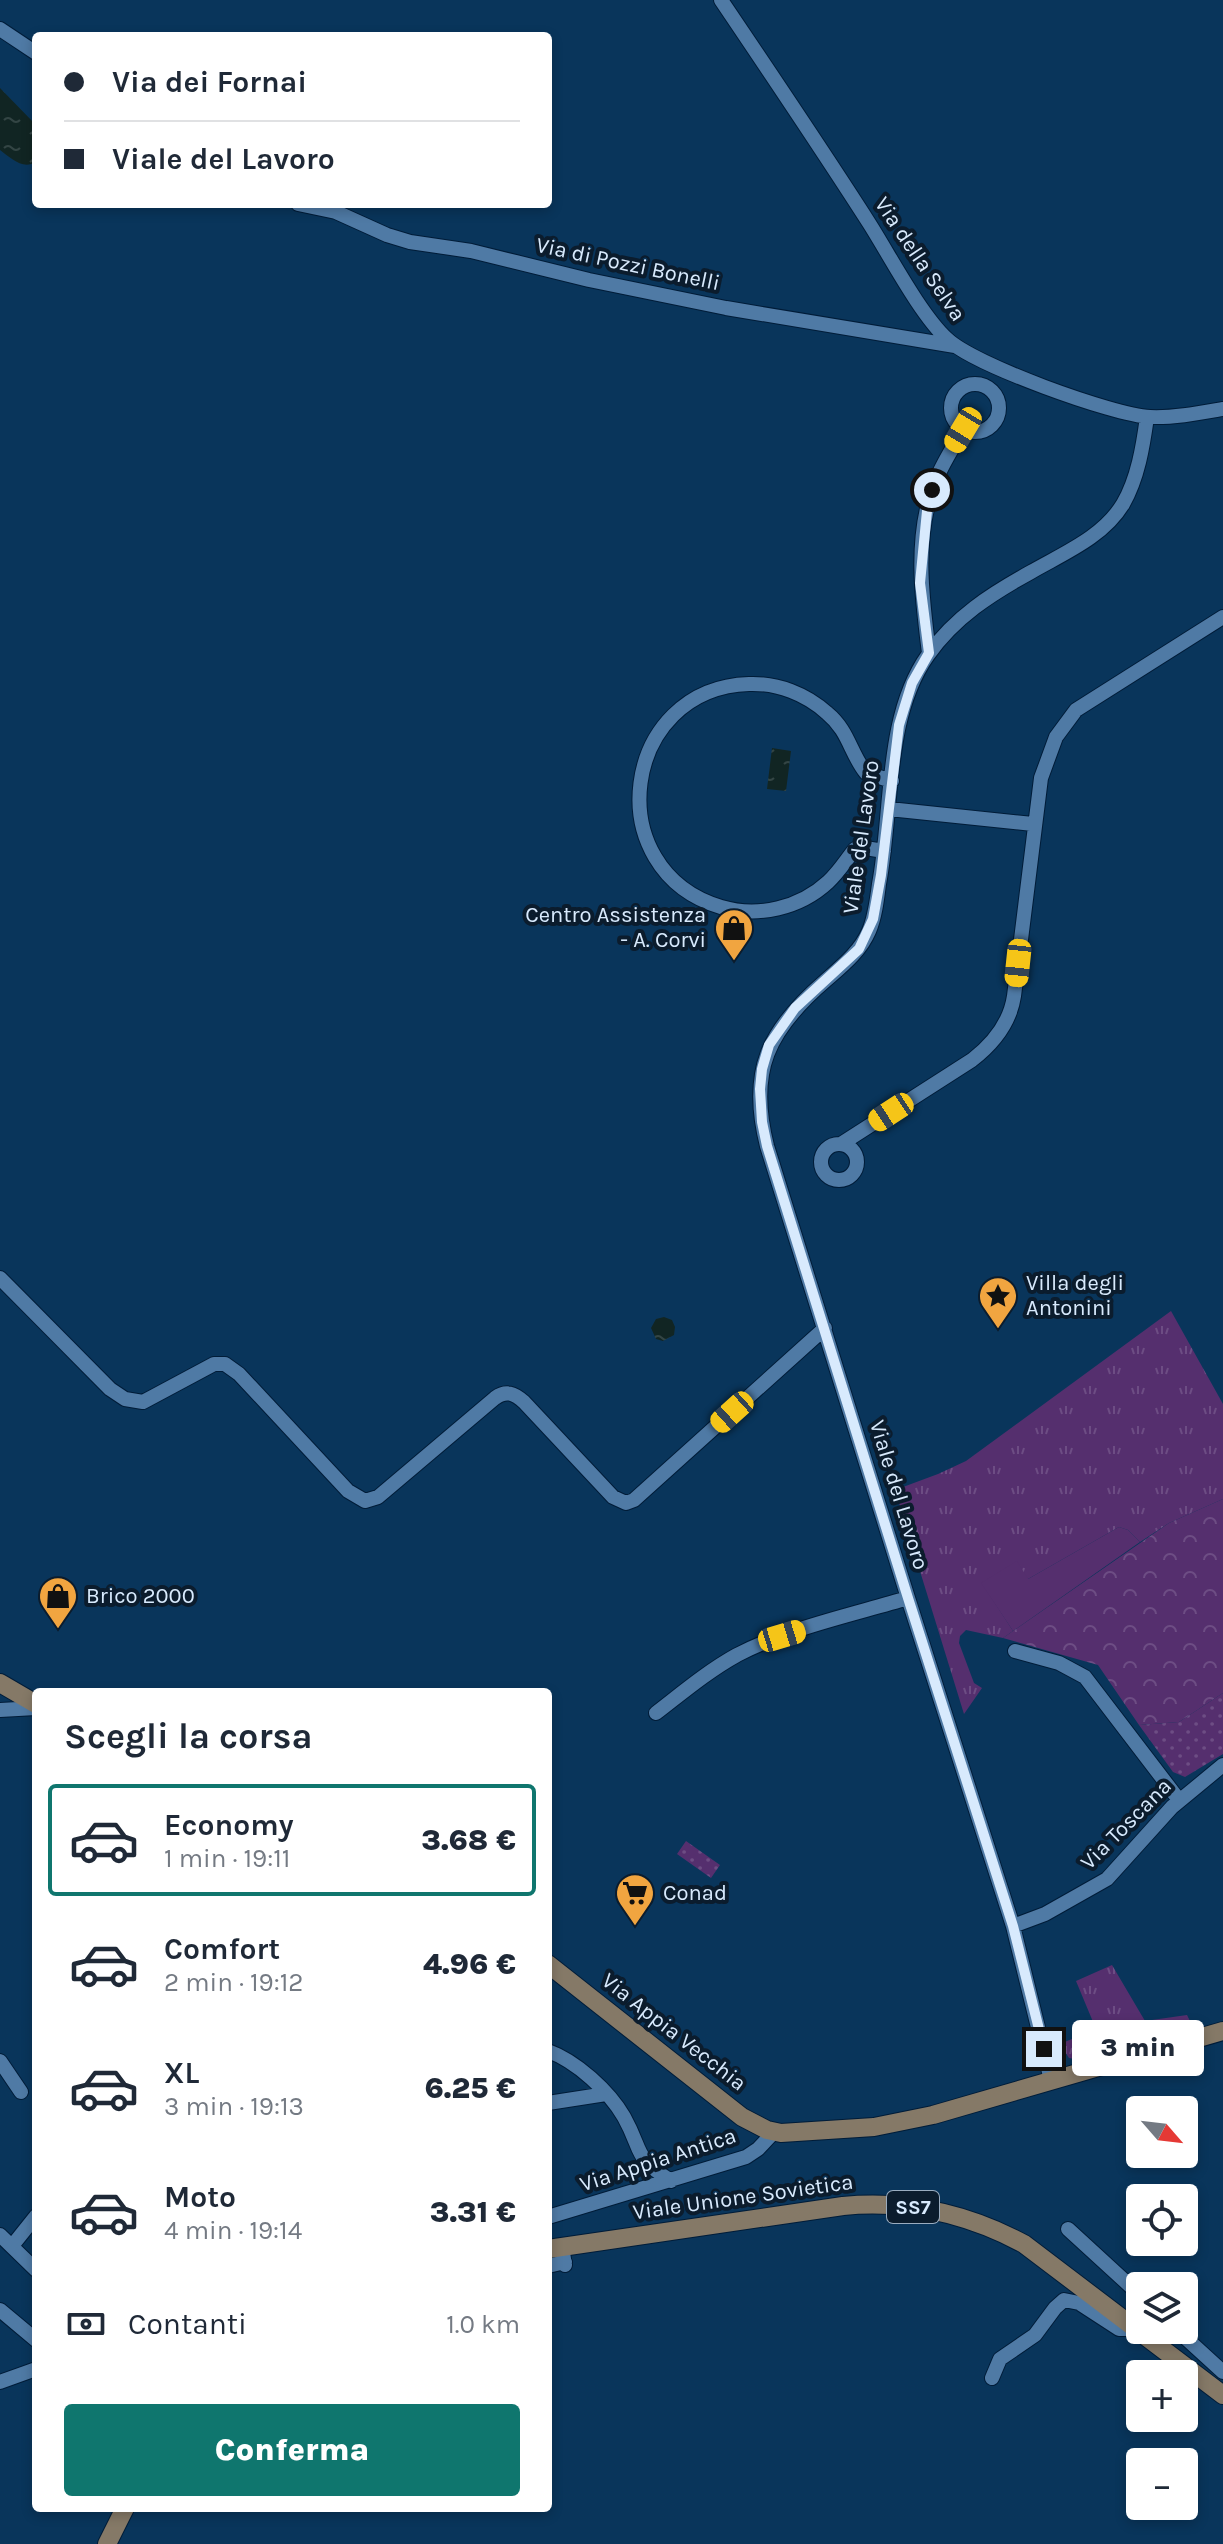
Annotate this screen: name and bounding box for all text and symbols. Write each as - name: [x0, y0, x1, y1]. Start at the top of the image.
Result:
- text: Via dei Fornai: [112, 64, 307, 100]
- text: Viale del Lavoro: [112, 141, 335, 177]
- street label: Via della Selva: [869, 192, 971, 326]
- street label: Via di Pozzi Bonelli: [534, 232, 722, 296]
- car: [940, 403, 986, 457]
- route start: [914, 472, 950, 508]
- street label: Viale del Lavoro: [837, 758, 885, 916]
- place label: Centro Assistenza - A. Corvi: [525, 902, 706, 953]
- shop icon: Centro Assistenza - A. Corvi: [713, 907, 755, 962]
- car: [1004, 938, 1032, 988]
- car: [864, 1089, 918, 1135]
- place label: Villa degli Antonini: [1026, 1270, 1124, 1321]
- place icon: Villa degli Antonini: [977, 1275, 1019, 1330]
- car: [706, 1387, 758, 1437]
- street label: Viale del Lavoro: [864, 1417, 934, 1573]
- shop icon: Brico 2000: [37, 1575, 79, 1630]
- place label: Brico 2000: [86, 1583, 195, 1609]
- car: [756, 1618, 808, 1654]
- text: Scegli la corsa: [64, 1715, 313, 1757]
- street label: Via Toscana: [1075, 1773, 1177, 1875]
- icon: car: [68, 1804, 140, 1876]
- text: Economy: [164, 1807, 294, 1843]
- text: 3.68 €: [421, 1822, 516, 1858]
- text: 1 min · 19:11: [164, 1843, 290, 1874]
- supermarket icon: Conad: [614, 1872, 656, 1927]
- place label: Conad: [663, 1880, 727, 1906]
- icon: car: [68, 1928, 140, 2000]
- text: Comfort: [164, 1931, 280, 1967]
- text: 4.96 €: [423, 1946, 516, 1982]
- text: 2 min · 19:12: [164, 1967, 303, 1998]
- street label: Via Appia Vecchia: [597, 1968, 751, 2096]
- callout: 3 min: [1072, 2021, 1204, 2077]
- route end: [1026, 2031, 1062, 2067]
- text: 3 min: [1100, 2032, 1176, 2063]
- icon: car: [68, 2052, 140, 2124]
- text: XL: [164, 2055, 199, 2091]
- text: 6.25 €: [424, 2070, 516, 2106]
- text: 3 min · 19:13: [164, 2091, 304, 2122]
- north arrow: [1126, 2096, 1198, 2168]
- map controls: [1126, 2096, 1198, 2520]
- street label: Via Appia Antica: [577, 2122, 739, 2198]
- street label: Viale Unione Sovietica: [631, 2169, 855, 2225]
- icon: car: [68, 2176, 140, 2248]
- text: Moto: [164, 2179, 236, 2215]
- button: locate: [1126, 2184, 1198, 2256]
- road number: SS7: [887, 2191, 939, 2223]
- text: 3.31 €: [430, 2194, 516, 2230]
- text: 4 min · 19:14: [164, 2215, 302, 2246]
- button: layers: [1126, 2272, 1198, 2344]
- icon: cash: [64, 2302, 108, 2346]
- text: Contanti: [128, 2306, 247, 2342]
- text: 1.0 km: [446, 2309, 520, 2340]
- button: +: [1126, 2360, 1198, 2432]
- button: Conferma: [64, 2404, 520, 2496]
- button: −: [1126, 2448, 1198, 2520]

